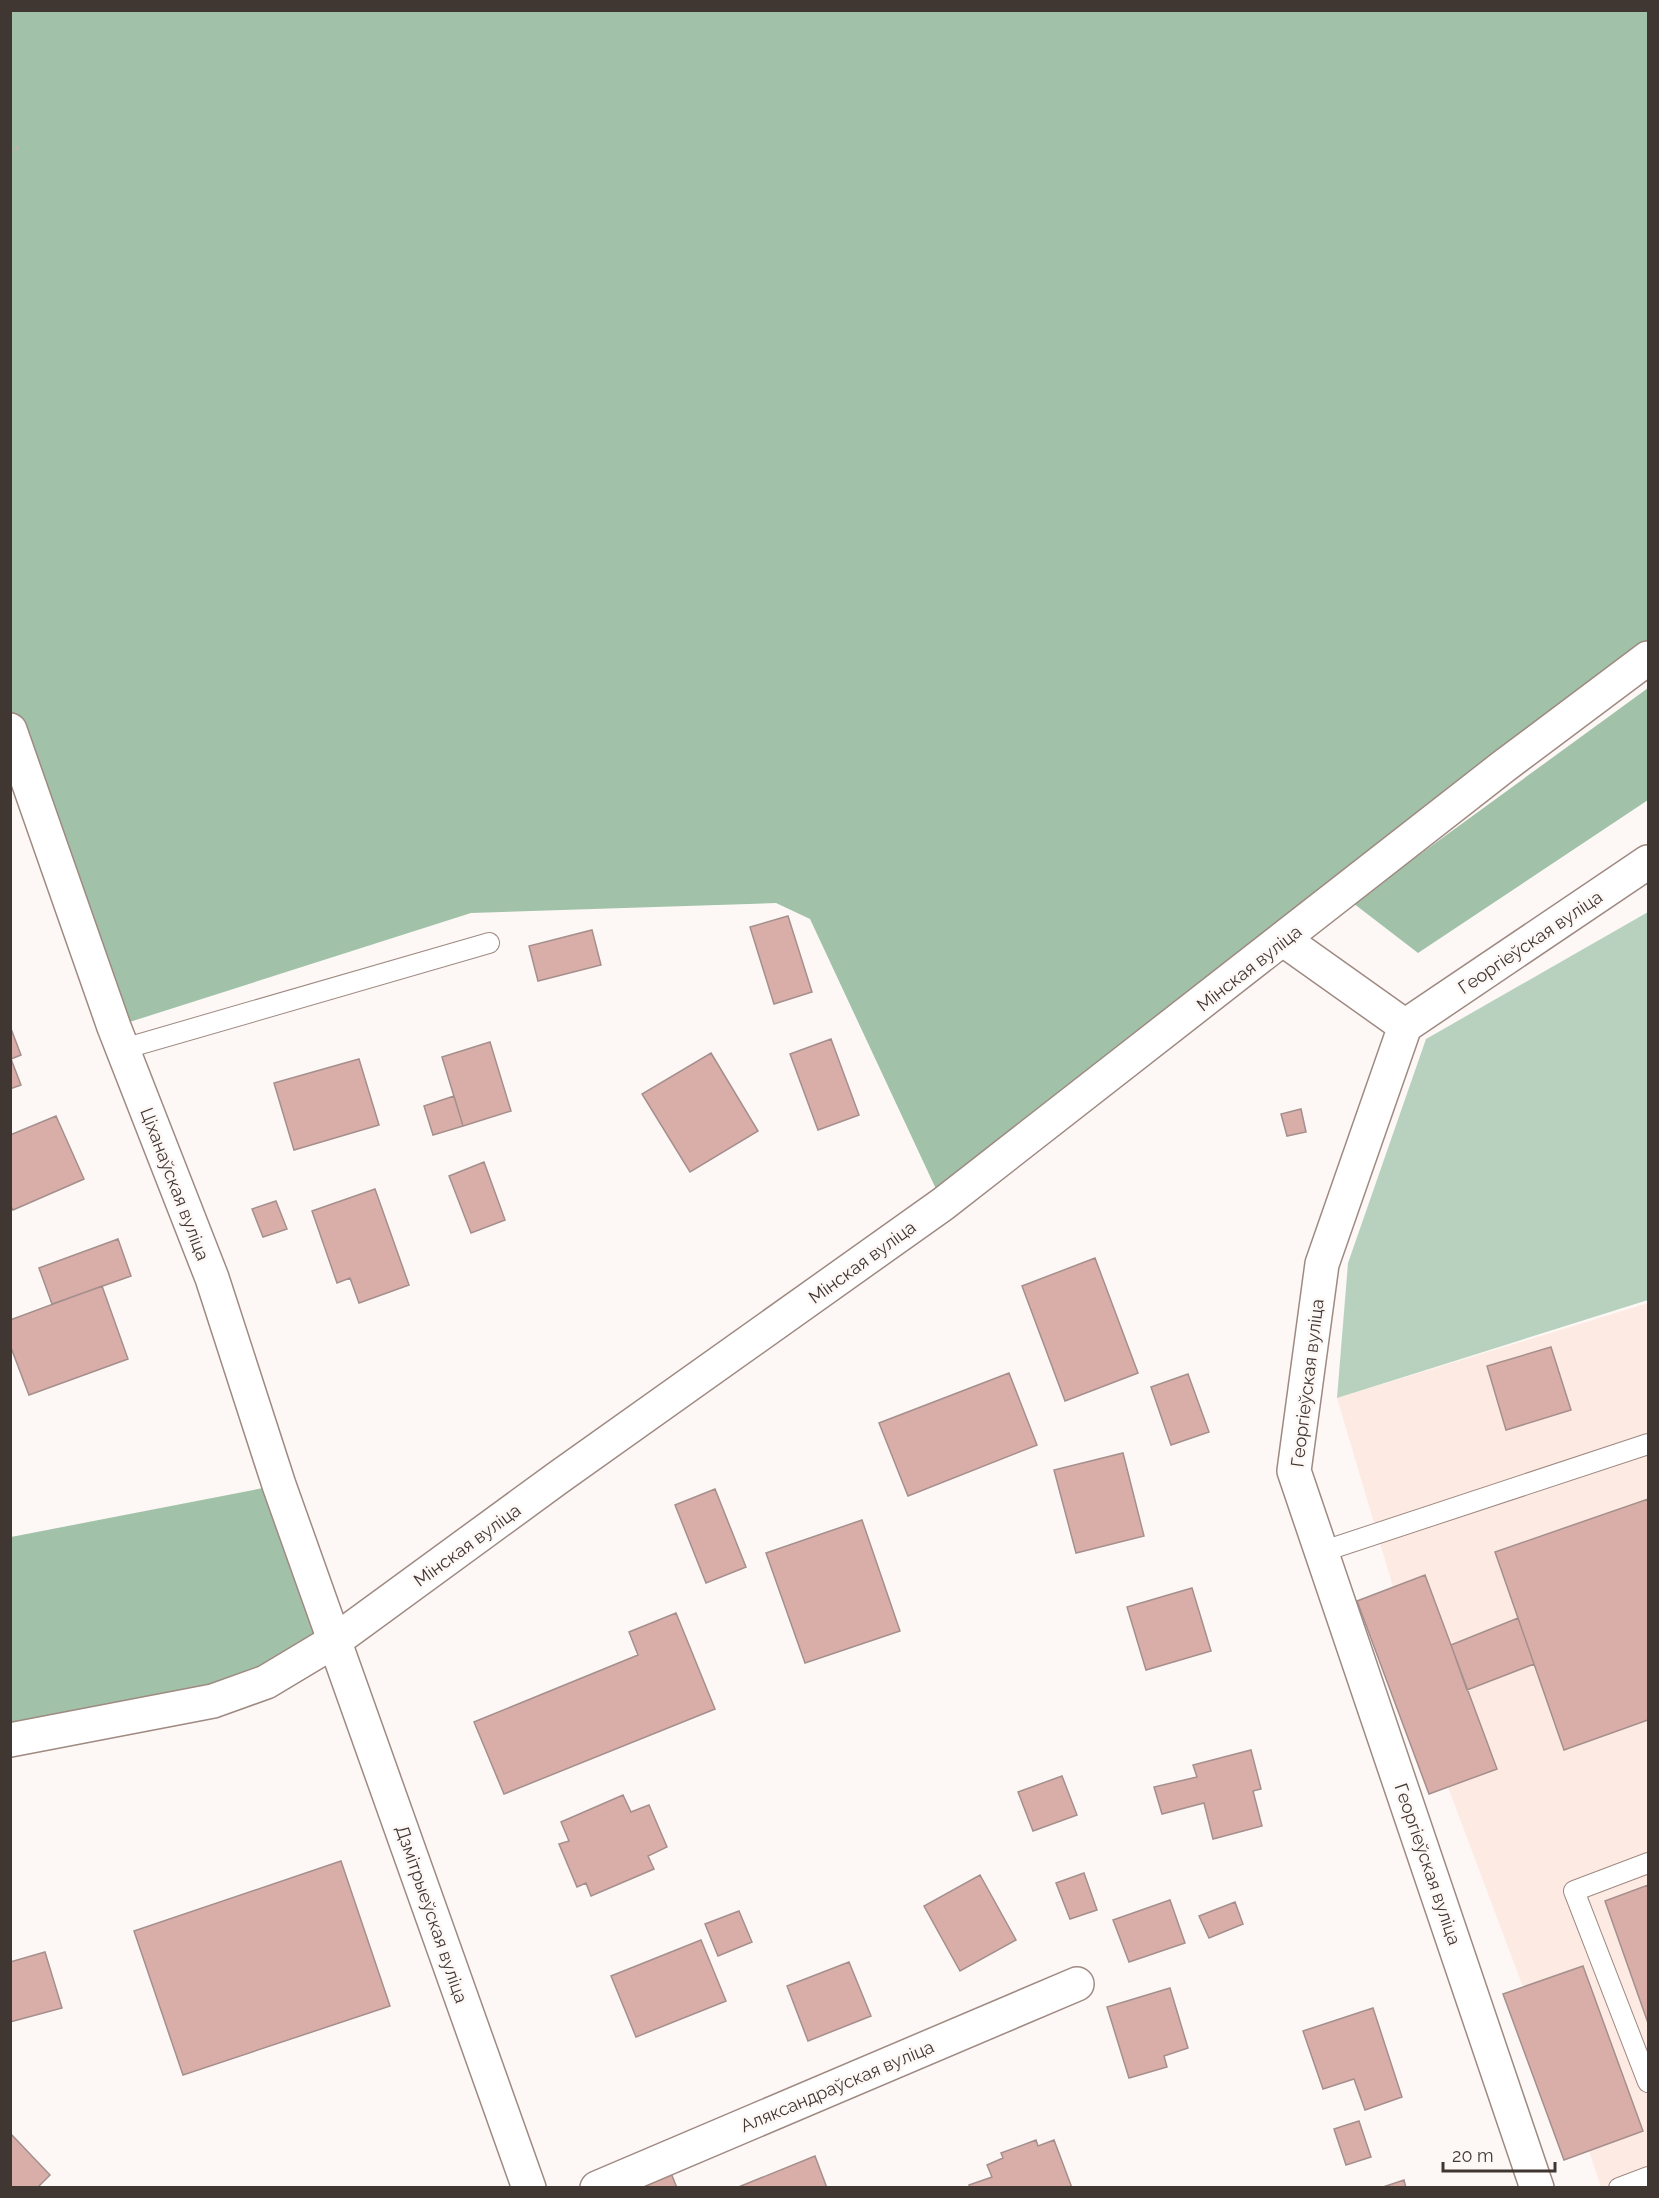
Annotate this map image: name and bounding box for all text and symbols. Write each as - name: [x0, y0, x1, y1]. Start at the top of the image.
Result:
- street label: Георгіеўская вуліца: [1454, 886, 1606, 998]
- street label: Мінская вуліца: [1193, 921, 1305, 1015]
- street label: Ціханаўская вуліца: [136, 1105, 214, 1263]
- street label: Мінская вуліца: [804, 1216, 920, 1308]
- street label: Георгіеўская вуліца: [1286, 1298, 1328, 1468]
- street label: Мінская вуліца: [409, 1499, 525, 1591]
- street label: Георгіеўская вуліца: [1391, 1781, 1465, 1947]
- street label: Дзмітрыеўская вуліца: [392, 1822, 472, 2006]
- street label: Аляксандраўская вуліца: [737, 2036, 937, 2136]
- scale bar: [1443, 2135, 1556, 2173]
- text: 20 m: [1452, 2145, 1494, 2166]

